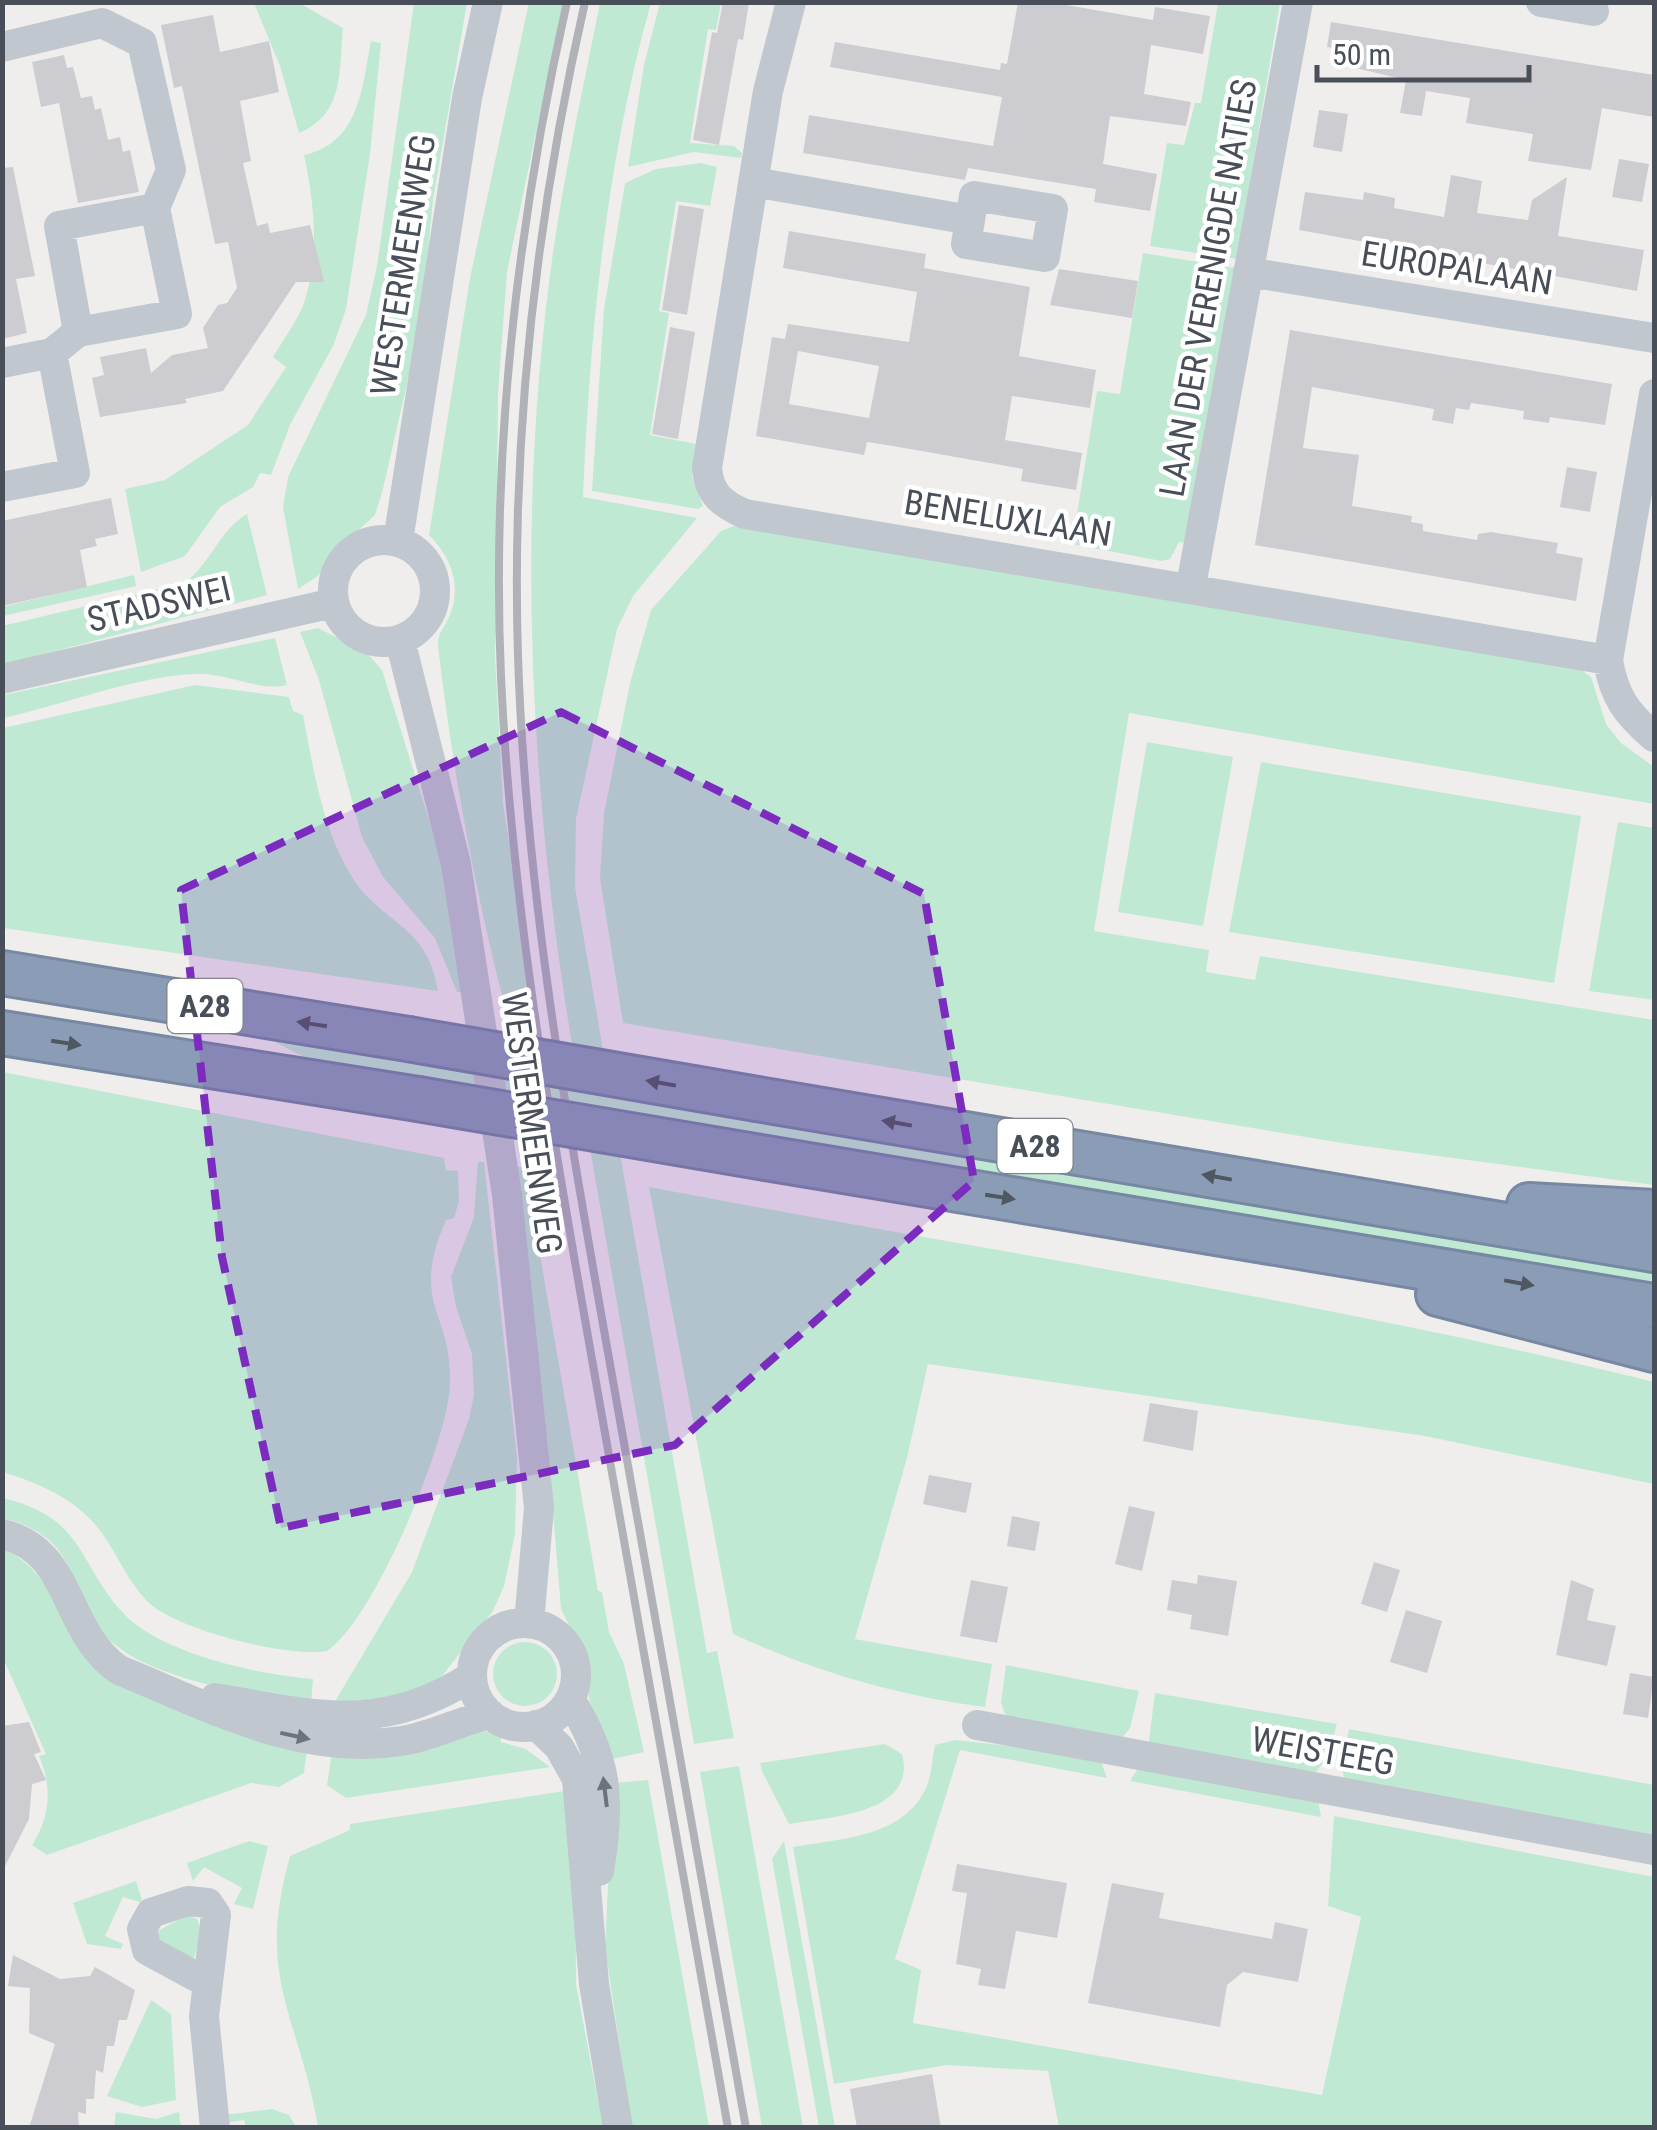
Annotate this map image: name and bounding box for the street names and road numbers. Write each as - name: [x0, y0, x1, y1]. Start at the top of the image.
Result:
- street label: LAAN DER VERENIGDE NATIES: [1152, 76, 1265, 500]
- street label: WESTERMEENWEG: [363, 131, 444, 399]
- street label: EUROPALAAN: [1358, 233, 1555, 304]
- street label: BENELUXLAAN: [901, 482, 1114, 555]
- street label: STADSWEI: [83, 568, 235, 641]
- road number: A28: [168, 979, 242, 1033]
- street label: WESTERMEENWEG: [493, 989, 570, 1257]
- road number: A28: [998, 1119, 1072, 1173]
- street label: WEISTEEG: [1248, 1719, 1398, 1784]

